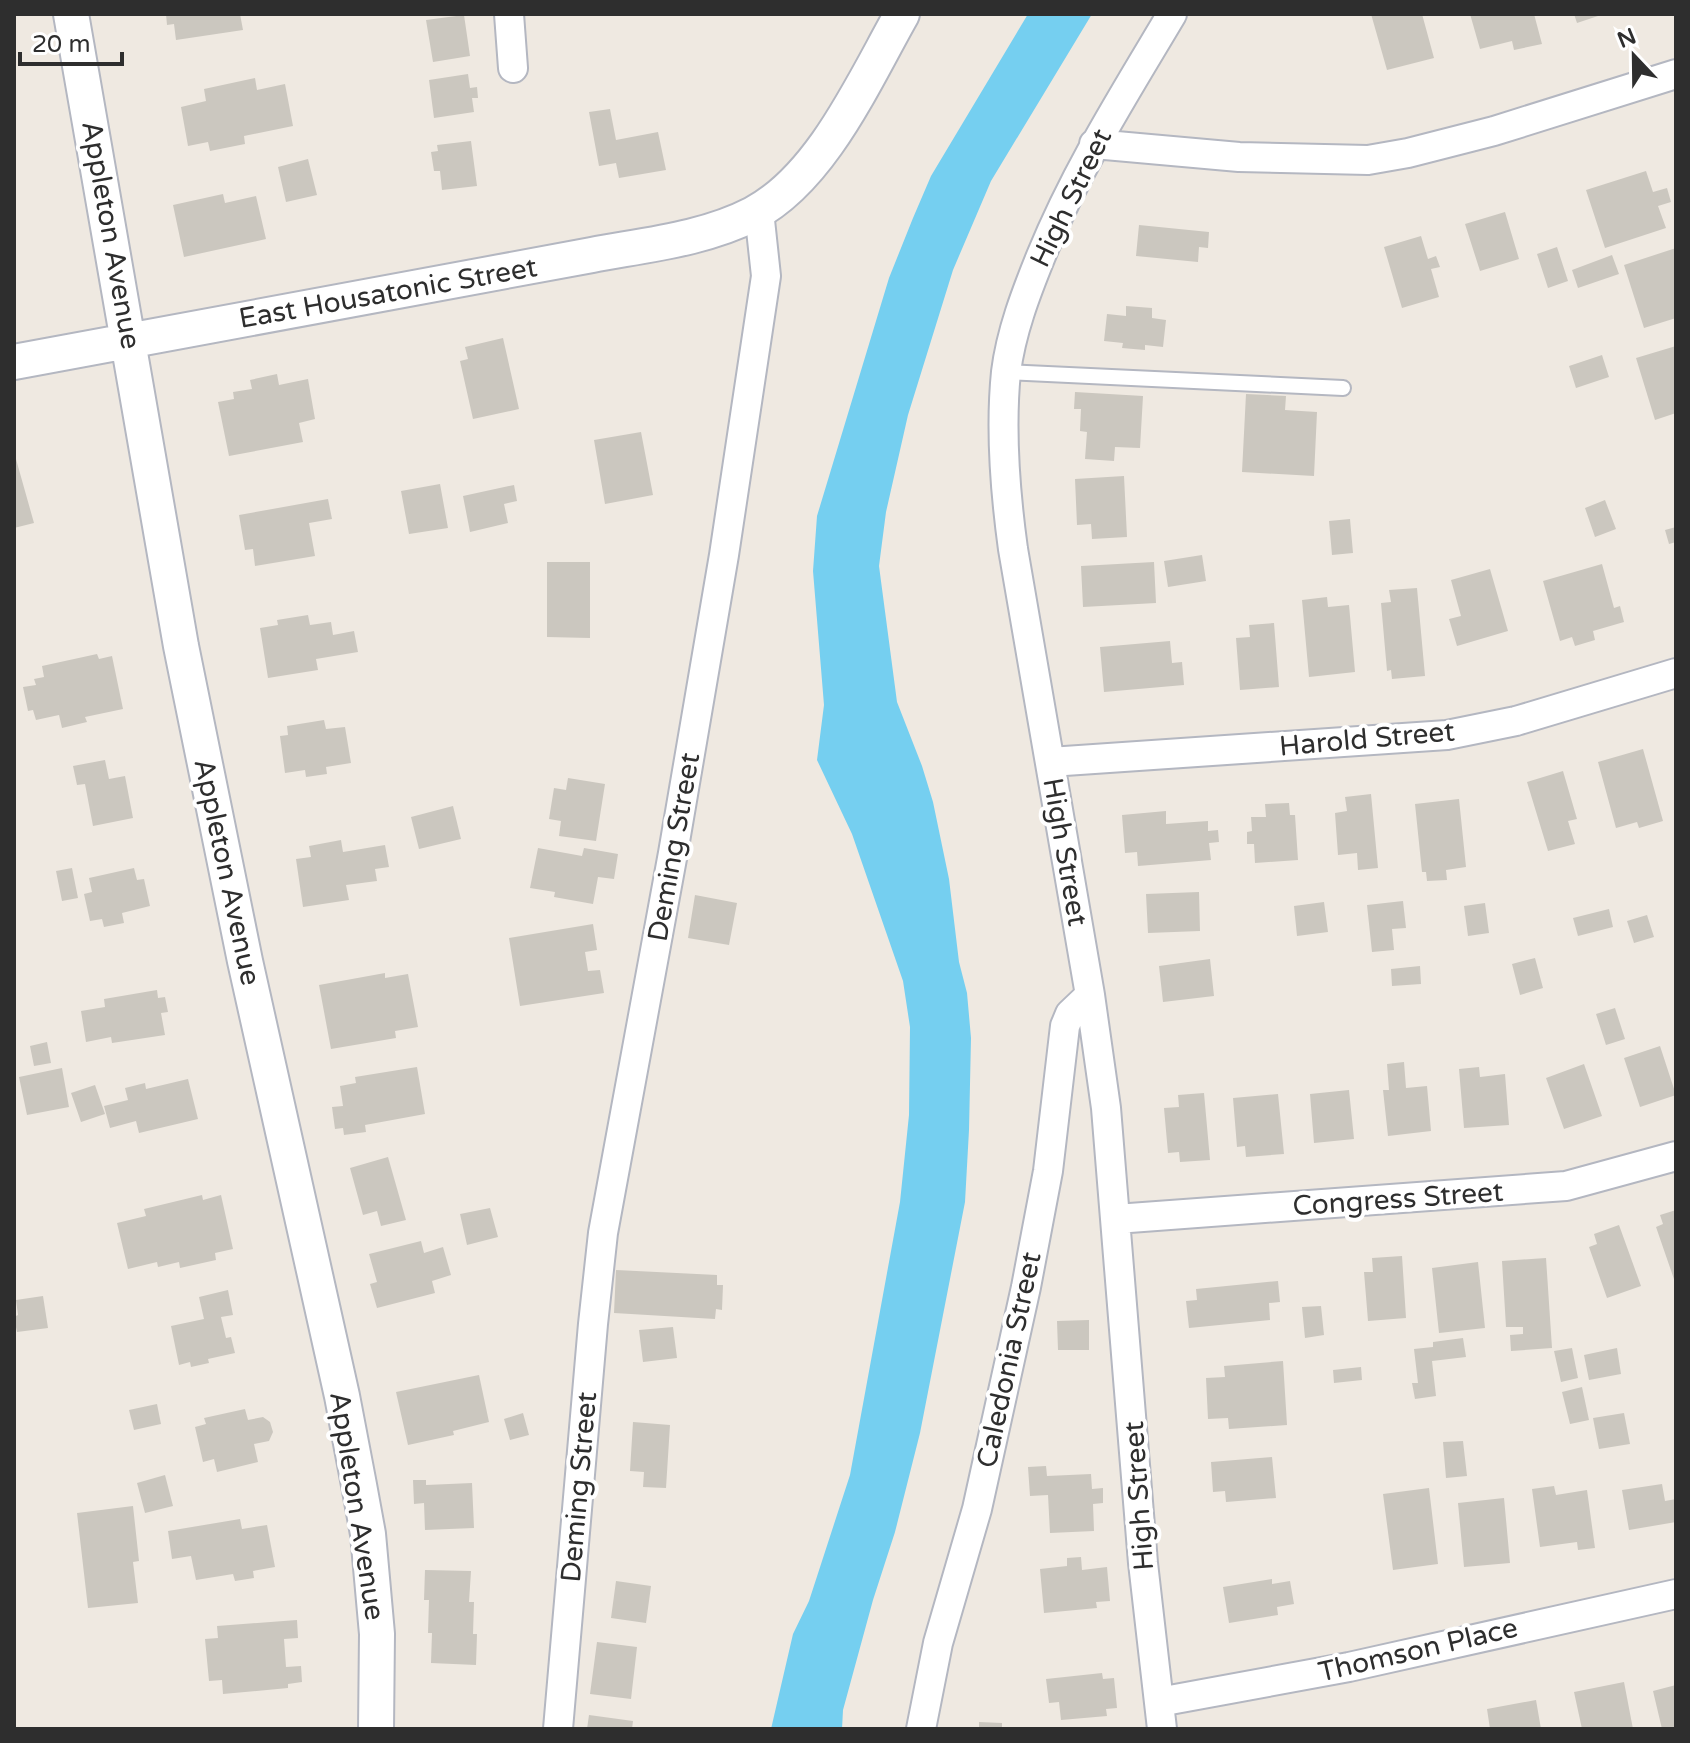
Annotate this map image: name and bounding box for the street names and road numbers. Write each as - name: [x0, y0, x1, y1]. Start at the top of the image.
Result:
- street label: Appleton Avenue: [74, 118, 148, 352]
- street label: High Street: [1023, 123, 1119, 273]
- street label: East Housatonic Street: [236, 250, 540, 336]
- street label: Harold Street: [1278, 714, 1457, 764]
- street label: Deming Street: [641, 750, 707, 944]
- street label: Appleton Avenue: [186, 756, 268, 988]
- street label: High Street: [1035, 775, 1095, 929]
- street label: Congress Street: [1292, 1175, 1505, 1223]
- street label: Caledonia Street: [970, 1249, 1049, 1471]
- street label: Appleton Avenue: [322, 1389, 392, 1623]
- street label: Deming Street: [554, 1390, 604, 1584]
- street label: High Street: [1117, 1420, 1161, 1572]
- street label: Thomson Place: [1315, 1611, 1521, 1689]

